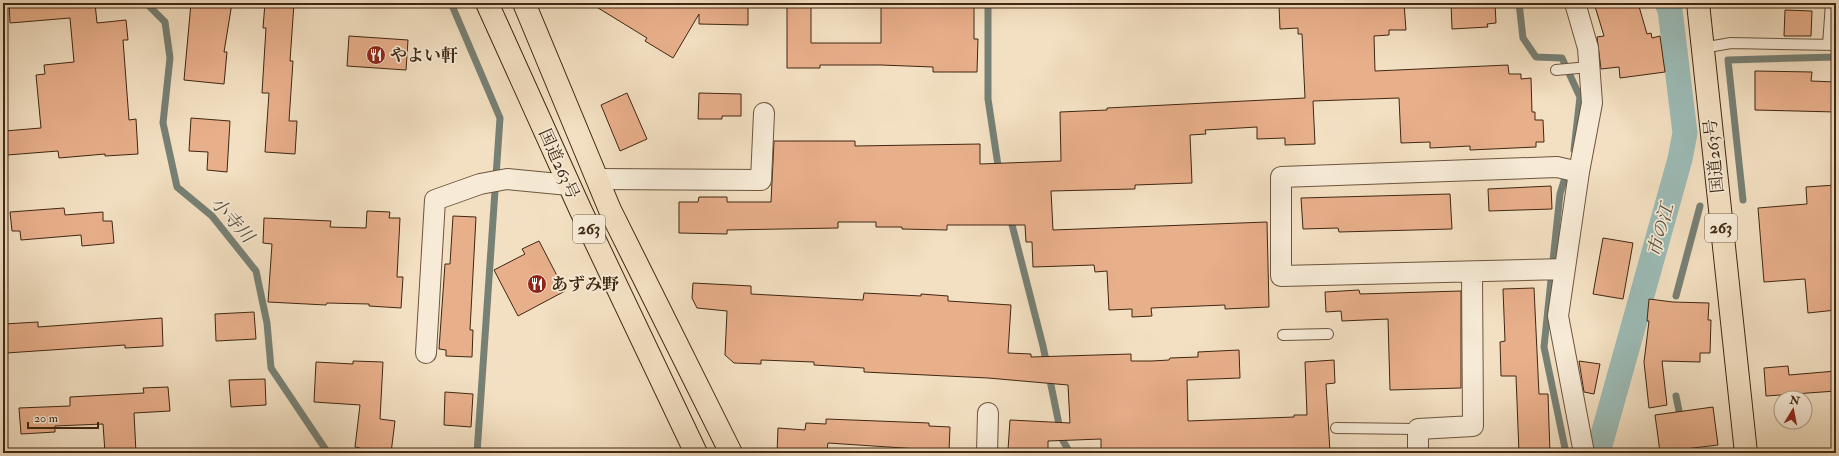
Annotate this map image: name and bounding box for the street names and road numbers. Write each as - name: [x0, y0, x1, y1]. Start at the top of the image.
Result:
- street label: 国道263号: [1700, 118, 1728, 194]
- street label: 国道263号: [534, 126, 584, 202]
- road number: 263: [1705, 214, 1737, 242]
- road number: 263: [573, 215, 605, 243]

